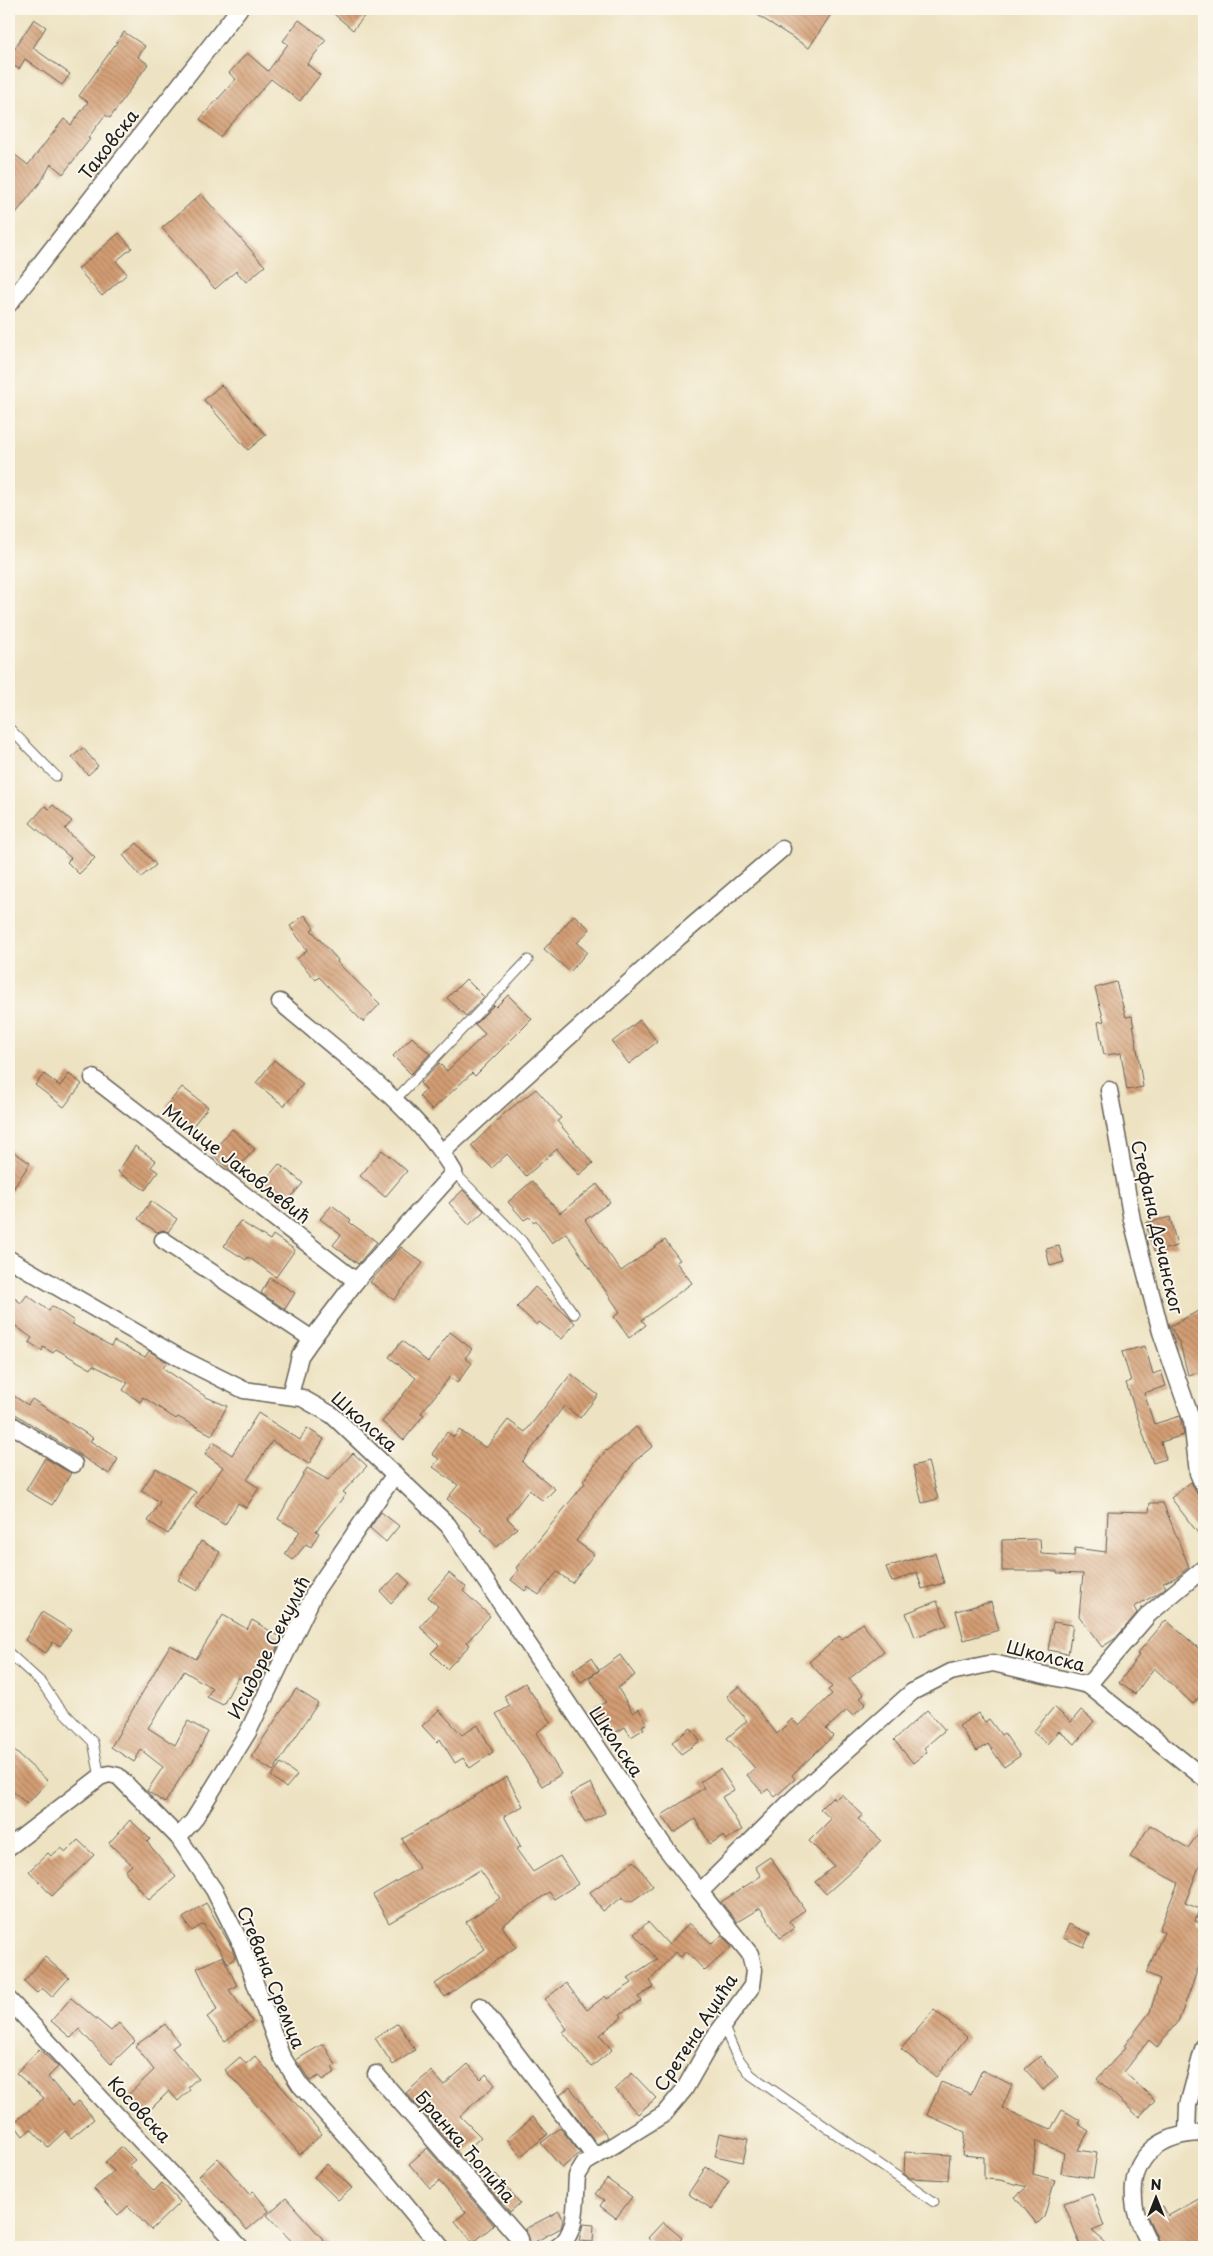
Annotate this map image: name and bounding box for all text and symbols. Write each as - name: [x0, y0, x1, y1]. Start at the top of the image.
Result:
- street label: Таковска: [72, 102, 145, 185]
- street label: Милице Јаковљевић: [157, 1097, 317, 1229]
- street label: Стефана Дечанског: [1125, 1137, 1191, 1318]
- street label: Школска: [326, 1385, 405, 1458]
- street label: Исидоре Секулић: [220, 1571, 316, 1723]
- street label: Школска: [1004, 1632, 1089, 1678]
- street label: Школска: [583, 1700, 651, 1782]
- street label: Стевана Сремца: [231, 1902, 313, 2053]
- street label: Сретена Аџића: [647, 1967, 744, 2096]
- street label: Косовска: [102, 2070, 178, 2149]
- street label: Бранка Ћопића: [410, 2084, 523, 2208]
- north arrow: [1130, 2174, 1180, 2224]
- text: N: [1150, 2174, 1162, 2195]

